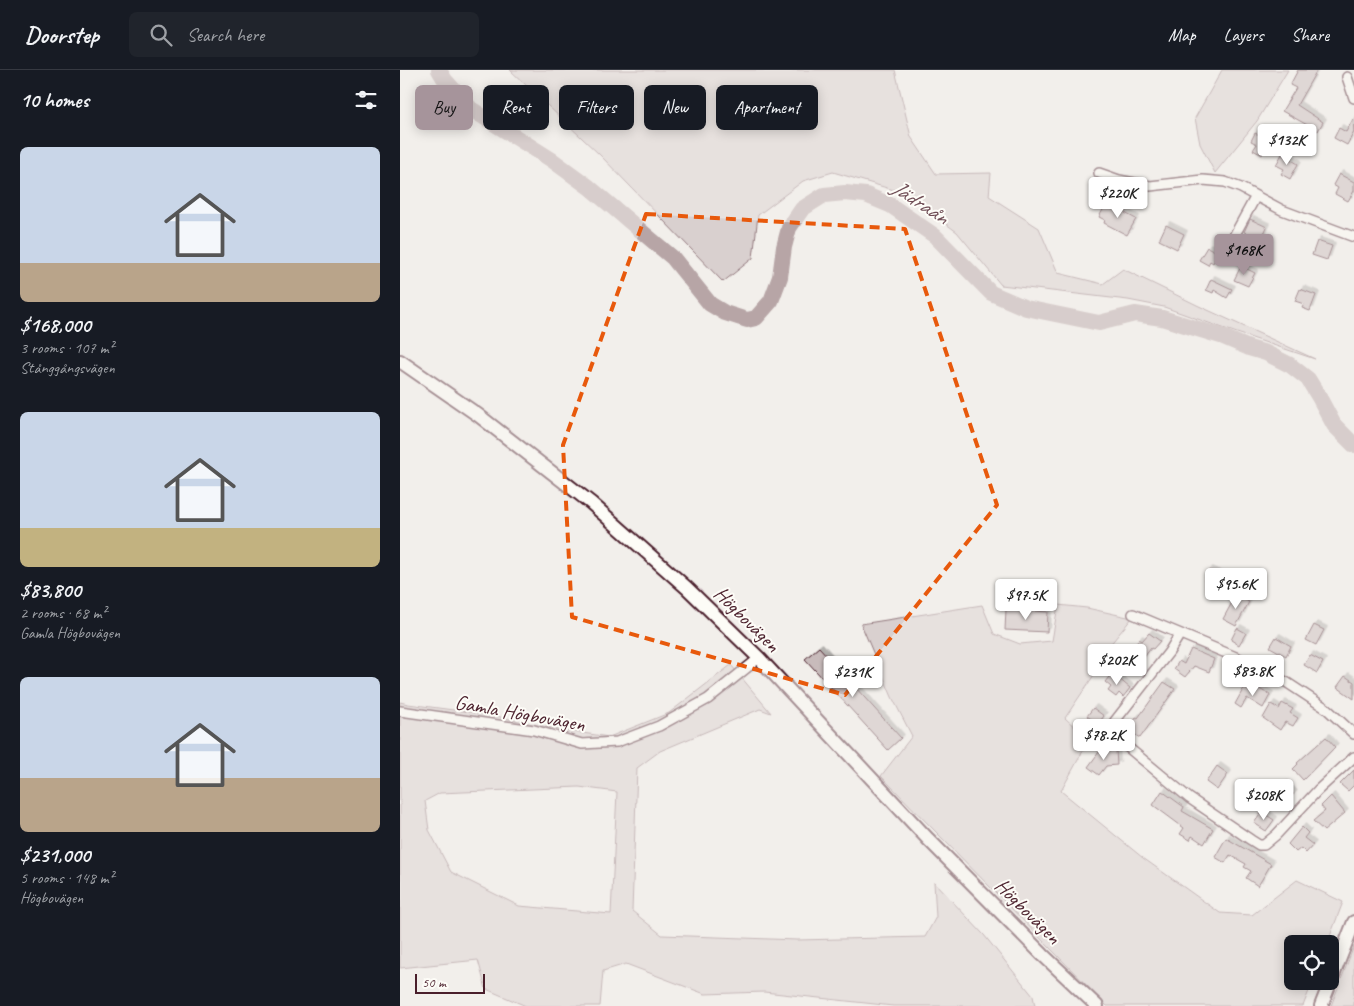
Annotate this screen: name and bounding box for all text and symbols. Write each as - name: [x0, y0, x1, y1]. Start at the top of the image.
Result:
- search box: [129, 12, 479, 57]
- text: Doorstep: [25, 20, 99, 50]
- icon: search: [147, 21, 175, 49]
- text: Search here: [187, 23, 264, 47]
- text: Map: [1168, 24, 1196, 46]
- text: Layers: [1224, 24, 1263, 46]
- text: Share: [1291, 24, 1329, 46]
- chip: Buy: [415, 85, 473, 130]
- chip: Rent: [483, 85, 549, 130]
- chip: Filters: [559, 85, 634, 130]
- chip: New: [644, 85, 706, 130]
- chip: Apartment: [716, 85, 818, 130]
- icon: filters: [352, 86, 380, 114]
- text: 10 homes: [20, 87, 89, 113]
- pin: $132K: [1252, 124, 1322, 166]
- text: $132K: [1269, 130, 1305, 150]
- water label: Jädraån: [885, 172, 955, 232]
- pin: $220K: [1083, 176, 1153, 219]
- icon: home: [155, 180, 245, 270]
- text: $220K: [1100, 183, 1136, 203]
- pin: $168K: [1209, 234, 1279, 276]
- text: $168K: [1225, 240, 1263, 260]
- text: $168,000: [20, 312, 91, 338]
- text: 3 rooms · 107 m²: [20, 338, 114, 358]
- text: Stånggångsvägen: [20, 358, 115, 378]
- icon: home: [155, 445, 245, 535]
- pin: $95.6K: [1195, 568, 1277, 610]
- text: $95.6K: [1216, 574, 1256, 594]
- text: $83,800: [20, 577, 81, 603]
- pin: $97.5K: [985, 578, 1067, 621]
- street label: Högbovägen: [708, 580, 786, 658]
- text: $97.5K: [1006, 585, 1046, 605]
- text: 2 rooms · 68 m²: [20, 603, 106, 623]
- text: Gamla Högbovägen: [20, 623, 120, 643]
- pin: $202K: [1082, 644, 1152, 686]
- text: $202K: [1099, 650, 1135, 670]
- pin: $83.8K: [1212, 654, 1294, 697]
- pin: $231K: [818, 656, 888, 698]
- text: $83.8K: [1233, 661, 1273, 681]
- text: $231K: [835, 662, 871, 682]
- street label: Gamla Högbovägen: [453, 689, 587, 737]
- icon: home: [155, 710, 245, 800]
- pin: $78.2K: [1063, 718, 1145, 761]
- text: $78.2K: [1084, 725, 1124, 745]
- pin: $208K: [1229, 778, 1299, 821]
- text: $208K: [1246, 785, 1282, 805]
- text: $231,000: [20, 842, 90, 868]
- text: 5 rooms · 148 m²: [20, 868, 114, 888]
- street label: Högbovägen: [989, 872, 1067, 950]
- text: Högbovägen: [20, 888, 83, 908]
- map controls: [1284, 935, 1339, 990]
- button: locate: [1284, 935, 1339, 990]
- scale bar: [415, 971, 485, 994]
- text: 50 m: [422, 974, 446, 991]

